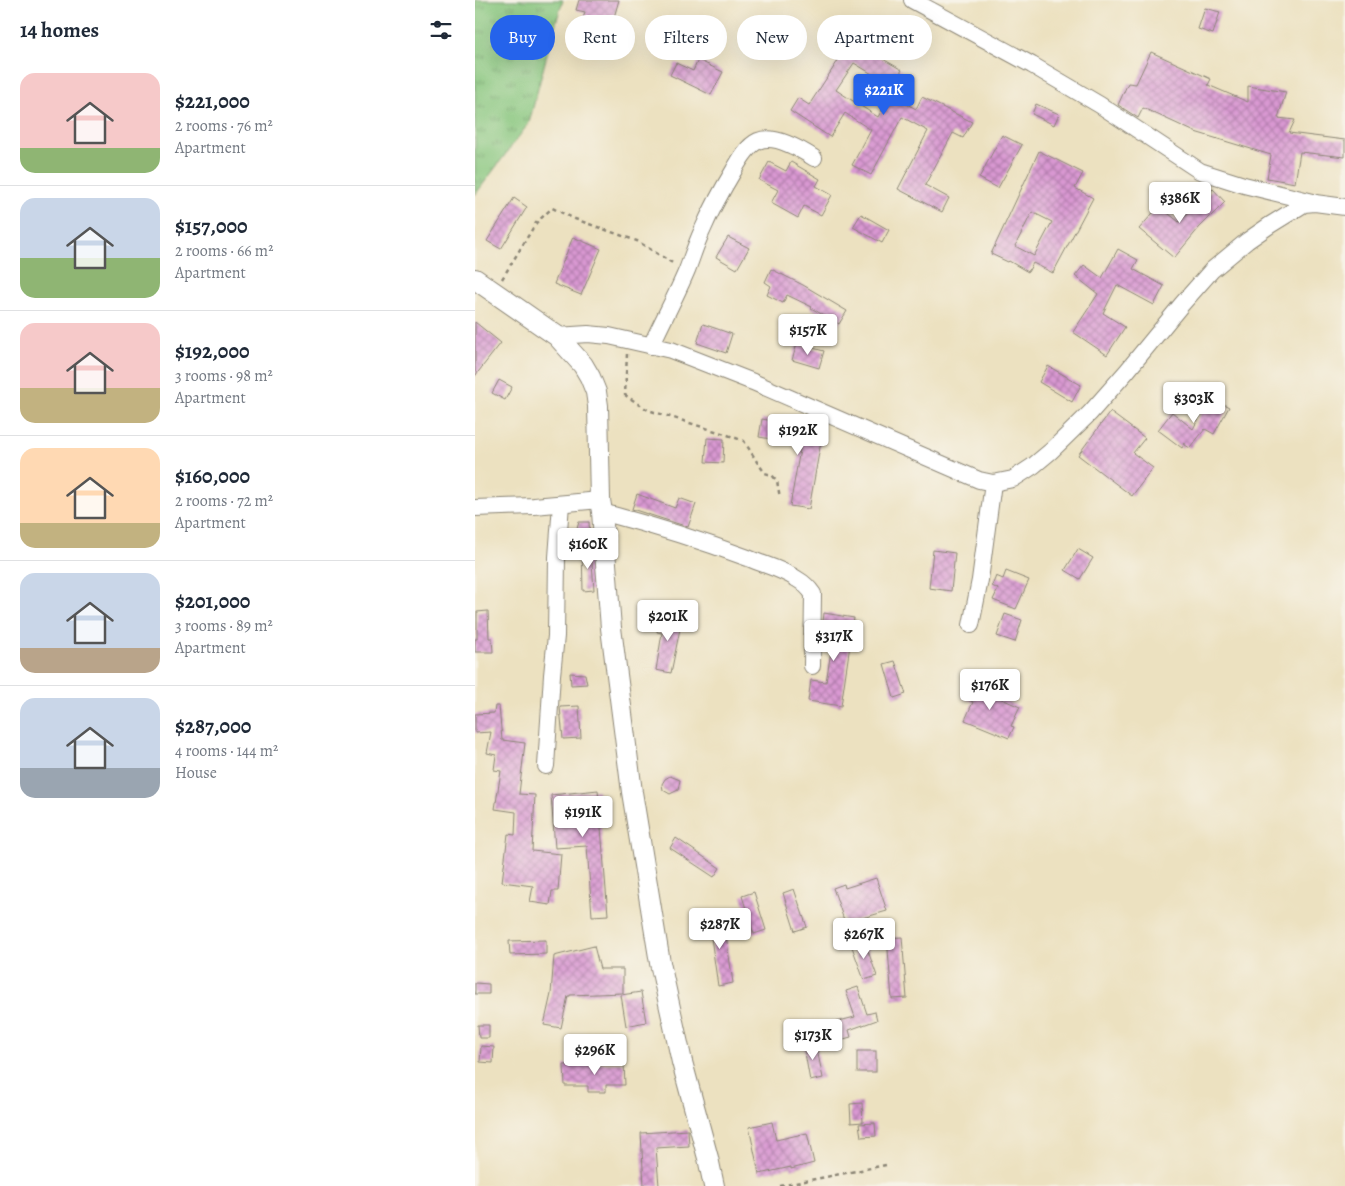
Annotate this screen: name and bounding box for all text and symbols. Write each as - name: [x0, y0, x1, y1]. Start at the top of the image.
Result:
- chip: Buy: [490, 15, 555, 60]
- chip: Rent: [565, 15, 635, 60]
- chip: Filters: [645, 15, 727, 60]
- chip: New: [737, 15, 807, 60]
- chip: Apartment: [817, 15, 932, 60]
- text: 14 homes: [20, 16, 99, 44]
- icon: filters: [427, 16, 455, 44]
- pin: $221K: [849, 74, 919, 116]
- text: $221K: [864, 79, 904, 101]
- text: $221,000: [175, 87, 250, 115]
- icon: home: [60, 93, 120, 153]
- text: 2 rooms · 76 m²: [175, 115, 273, 137]
- text: Apartment: [175, 137, 246, 159]
- pin: $386K: [1145, 182, 1215, 224]
- text: $386K: [1160, 187, 1200, 209]
- text: $157,000: [175, 212, 248, 240]
- icon: home: [60, 218, 120, 278]
- text: 2 rooms · 66 m²: [175, 240, 273, 262]
- text: Apartment: [175, 262, 246, 284]
- pin: $157K: [773, 314, 843, 356]
- text: $157K: [789, 319, 827, 341]
- text: $192,000: [175, 337, 250, 365]
- icon: home: [60, 343, 120, 403]
- text: 3 rooms · 98 m²: [175, 365, 273, 387]
- pin: $303K: [1159, 382, 1229, 424]
- text: Apartment: [175, 387, 246, 409]
- text: $303K: [1174, 387, 1214, 409]
- pin: $192K: [763, 414, 833, 456]
- text: $192K: [779, 419, 817, 441]
- text: $160,000: [175, 462, 250, 490]
- icon: home: [60, 468, 120, 528]
- text: 2 rooms · 72 m²: [175, 490, 273, 512]
- text: Apartment: [175, 512, 246, 534]
- pin: $160K: [553, 528, 623, 570]
- text: $160K: [568, 533, 608, 555]
- text: $201,000: [175, 587, 250, 615]
- icon: home: [60, 593, 120, 653]
- pin: $201K: [633, 600, 703, 642]
- text: $201K: [648, 605, 688, 627]
- text: 3 rooms · 89 m²: [175, 615, 273, 637]
- pin: $317K: [799, 620, 869, 662]
- text: $317K: [815, 625, 853, 647]
- text: Apartment: [175, 637, 246, 659]
- pin: $176K: [955, 668, 1025, 711]
- text: $176K: [971, 674, 1009, 696]
- text: $287,000: [175, 712, 251, 740]
- icon: home: [60, 718, 120, 778]
- text: 4 rooms · 144 m²: [175, 740, 278, 762]
- text: House: [175, 762, 217, 784]
- pin: $191K: [548, 796, 618, 838]
- text: $191K: [565, 801, 601, 823]
- pin: $287K: [685, 908, 755, 950]
- text: $287K: [700, 913, 740, 935]
- pin: $267K: [829, 918, 899, 960]
- text: $267K: [844, 923, 884, 945]
- pin: $173K: [778, 1018, 848, 1061]
- text: $173K: [794, 1024, 832, 1046]
- pin: $296K: [560, 1034, 630, 1076]
- text: $296K: [575, 1039, 615, 1061]

